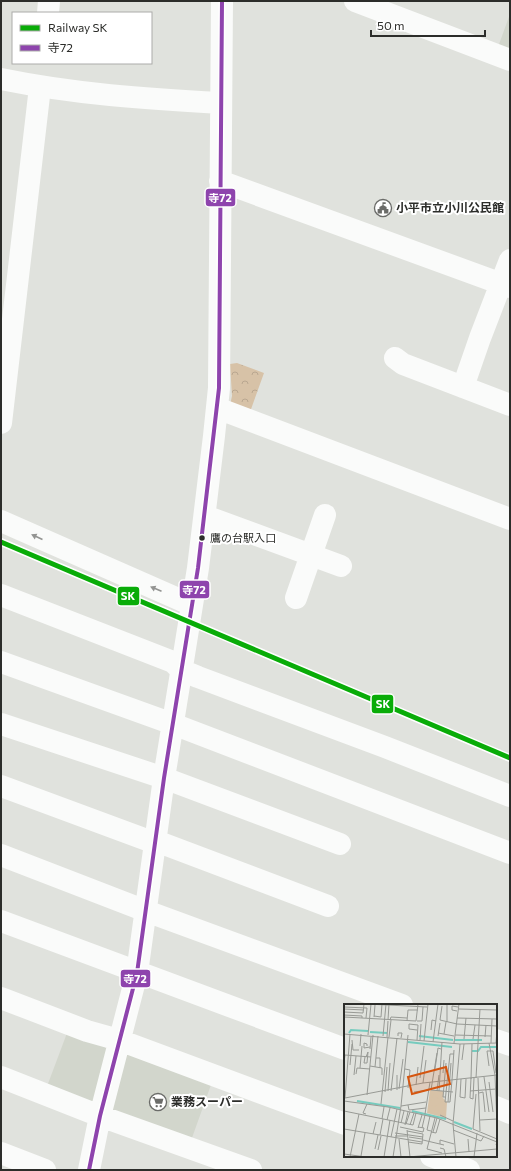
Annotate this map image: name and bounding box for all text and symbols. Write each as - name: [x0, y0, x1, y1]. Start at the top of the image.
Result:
- legend: [12, 12, 152, 64]
- scale bar: [371, 12, 485, 38]
- text: 50 m: [377, 18, 405, 32]
- text: Railway SK: [48, 20, 108, 34]
- text: 寺72: [48, 40, 73, 54]
- line badge: 寺72: [205, 188, 236, 207]
- text: 寺72: [208, 191, 232, 204]
- public building icon: 小平市立小川公民館: [373, 198, 393, 218]
- place label: 小平市立小川公民館: [396, 200, 504, 214]
- place label: 鷹の台駅入口: [210, 531, 276, 544]
- marker: 鷹の台駅入口: [197, 533, 207, 543]
- one-way arrow: [31, 534, 43, 540]
- line badge: 寺72: [179, 580, 210, 599]
- text: 寺72: [182, 583, 206, 596]
- line badge: SK: [117, 586, 140, 606]
- one-way arrow: [151, 586, 162, 592]
- text: SK: [121, 589, 135, 602]
- line badge: SK: [371, 694, 394, 714]
- text: SK: [376, 697, 390, 710]
- line badge: 寺72: [120, 969, 151, 988]
- text: 寺72: [123, 972, 147, 985]
- inset map: [344, 1004, 497, 1157]
- supermarket icon: 業務スーパー: [148, 1092, 168, 1112]
- place label: 業務スーパー: [171, 1094, 243, 1108]

